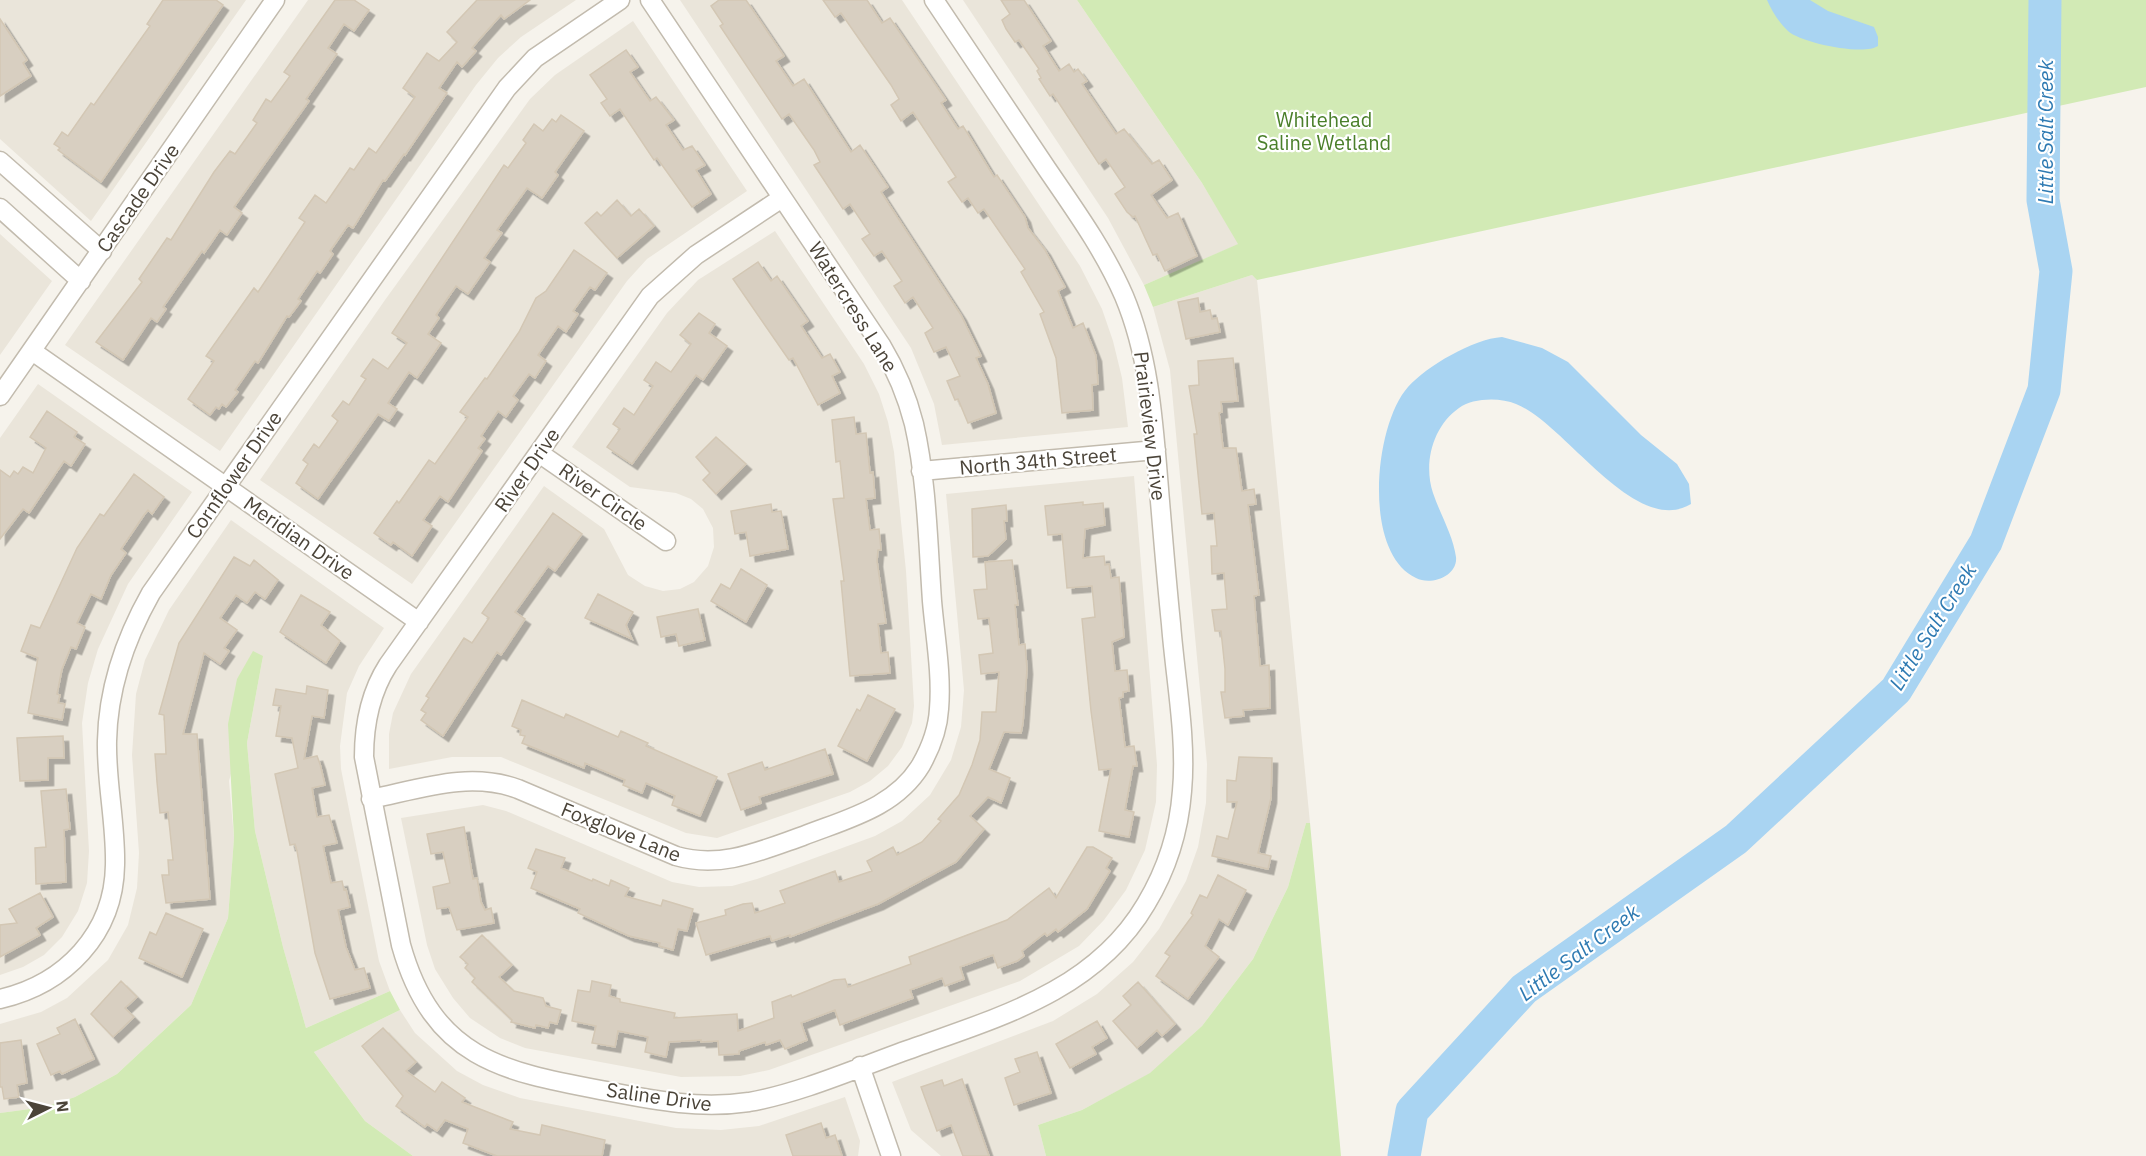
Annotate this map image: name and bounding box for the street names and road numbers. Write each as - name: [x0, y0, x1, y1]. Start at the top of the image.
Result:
- street label: Cascade Drive: [90, 138, 185, 258]
- street label: Watercress Lane: [803, 236, 904, 377]
- street label: Prairieview Drive: [1128, 350, 1173, 502]
- street label: Cornflower Drive: [179, 405, 288, 544]
- street label: River Drive: [488, 422, 565, 517]
- street label: North 34th Street: [958, 440, 1118, 481]
- street label: River Circle: [554, 456, 653, 537]
- street label: Meridian Drive: [239, 489, 360, 586]
- street label: Foxglove Lane: [557, 795, 685, 868]
- street label: Saline Drive: [605, 1076, 714, 1117]

